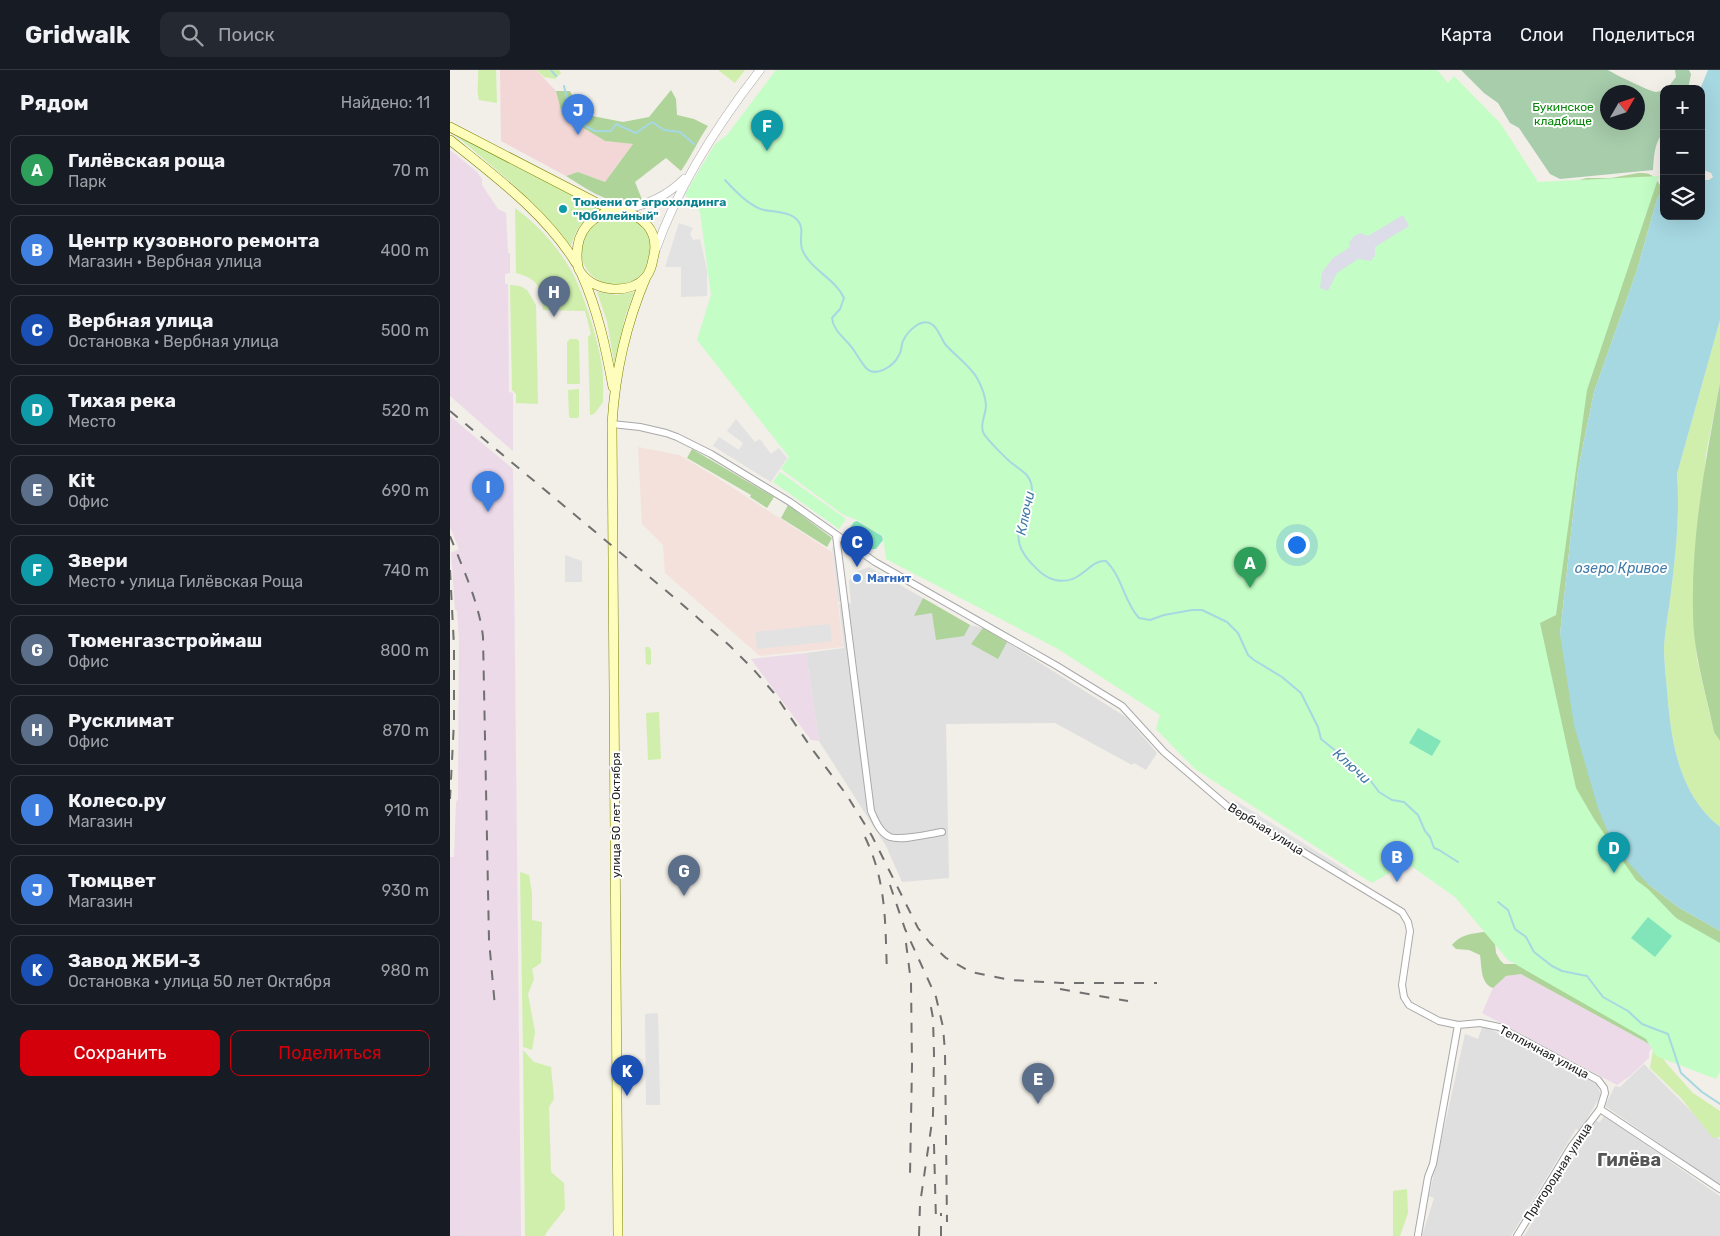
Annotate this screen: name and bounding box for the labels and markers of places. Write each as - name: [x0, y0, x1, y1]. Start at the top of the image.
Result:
- pin: J: [562, 94, 594, 135]
- pin: F: [751, 110, 783, 151]
- place label: Тюмени от агрохолдинга "Юбилейный": [573, 195, 726, 223]
- marker: Тюмени от агрохолдинга "Юбилейный": [557, 203, 569, 215]
- pin: H: [538, 276, 570, 317]
- pin: I: [472, 471, 504, 512]
- pin: C: [841, 526, 873, 567]
- pin: A: [1234, 547, 1266, 588]
- place label: Магнит: [867, 571, 912, 585]
- marker: Магнит: [851, 572, 863, 584]
- pin: D: [1598, 832, 1630, 873]
- pin: B: [1381, 841, 1413, 882]
- pin: G: [668, 855, 700, 896]
- pin: K: [611, 1055, 643, 1096]
- pin: E: [1022, 1063, 1054, 1104]

